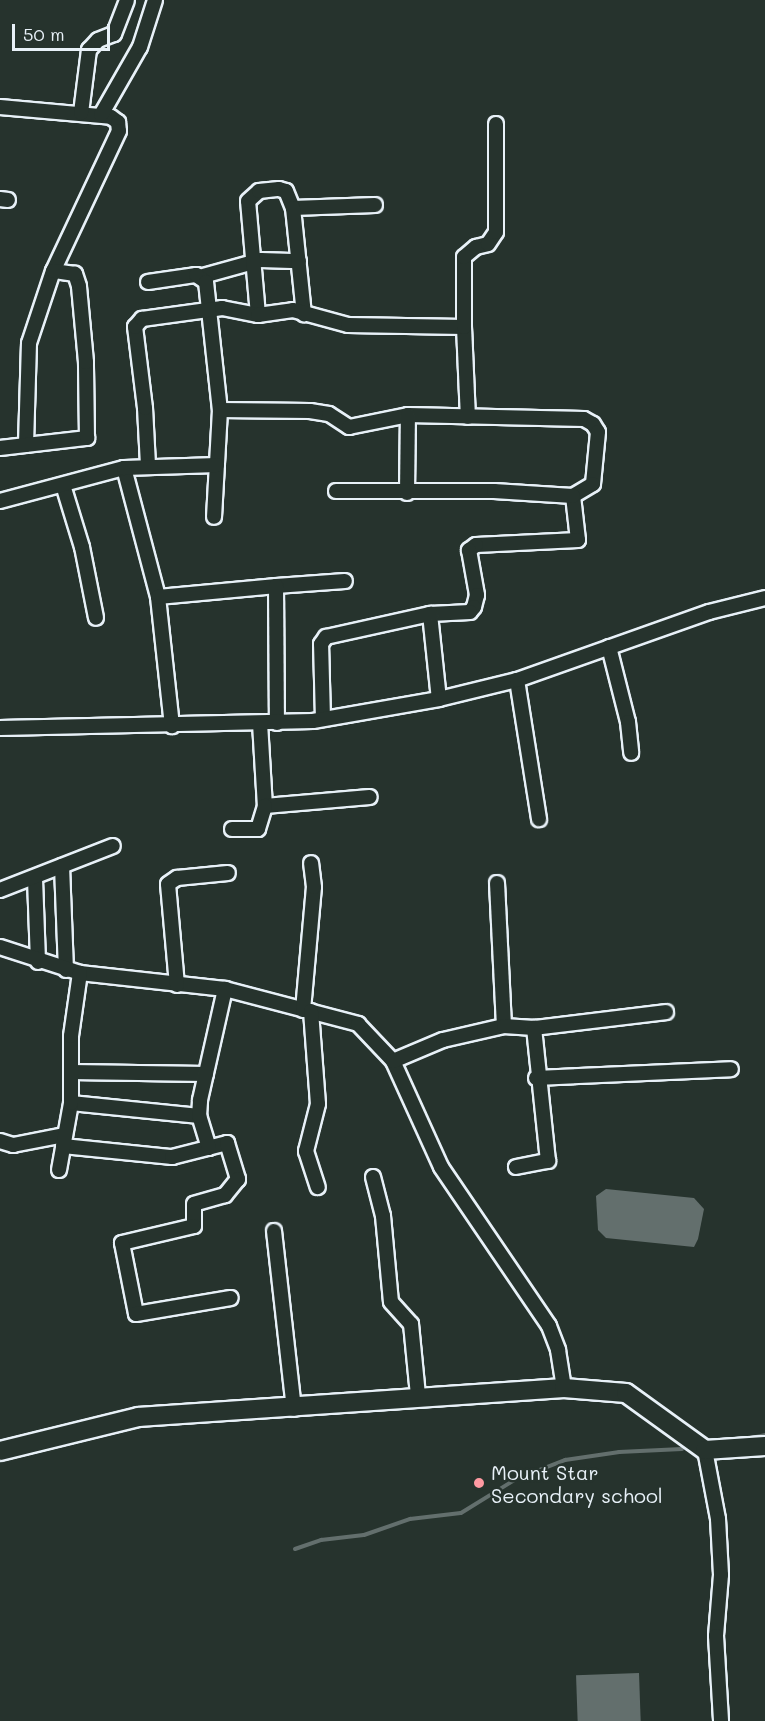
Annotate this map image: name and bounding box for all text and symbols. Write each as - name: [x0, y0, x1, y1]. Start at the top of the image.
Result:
- scale bar: [15, 12, 112, 50]
- text: 50 m: [23, 22, 65, 46]
- place label: Mount Star Secondary school: [491, 1460, 663, 1507]
- marker: Mount Star Secondary school: [472, 1476, 486, 1490]

